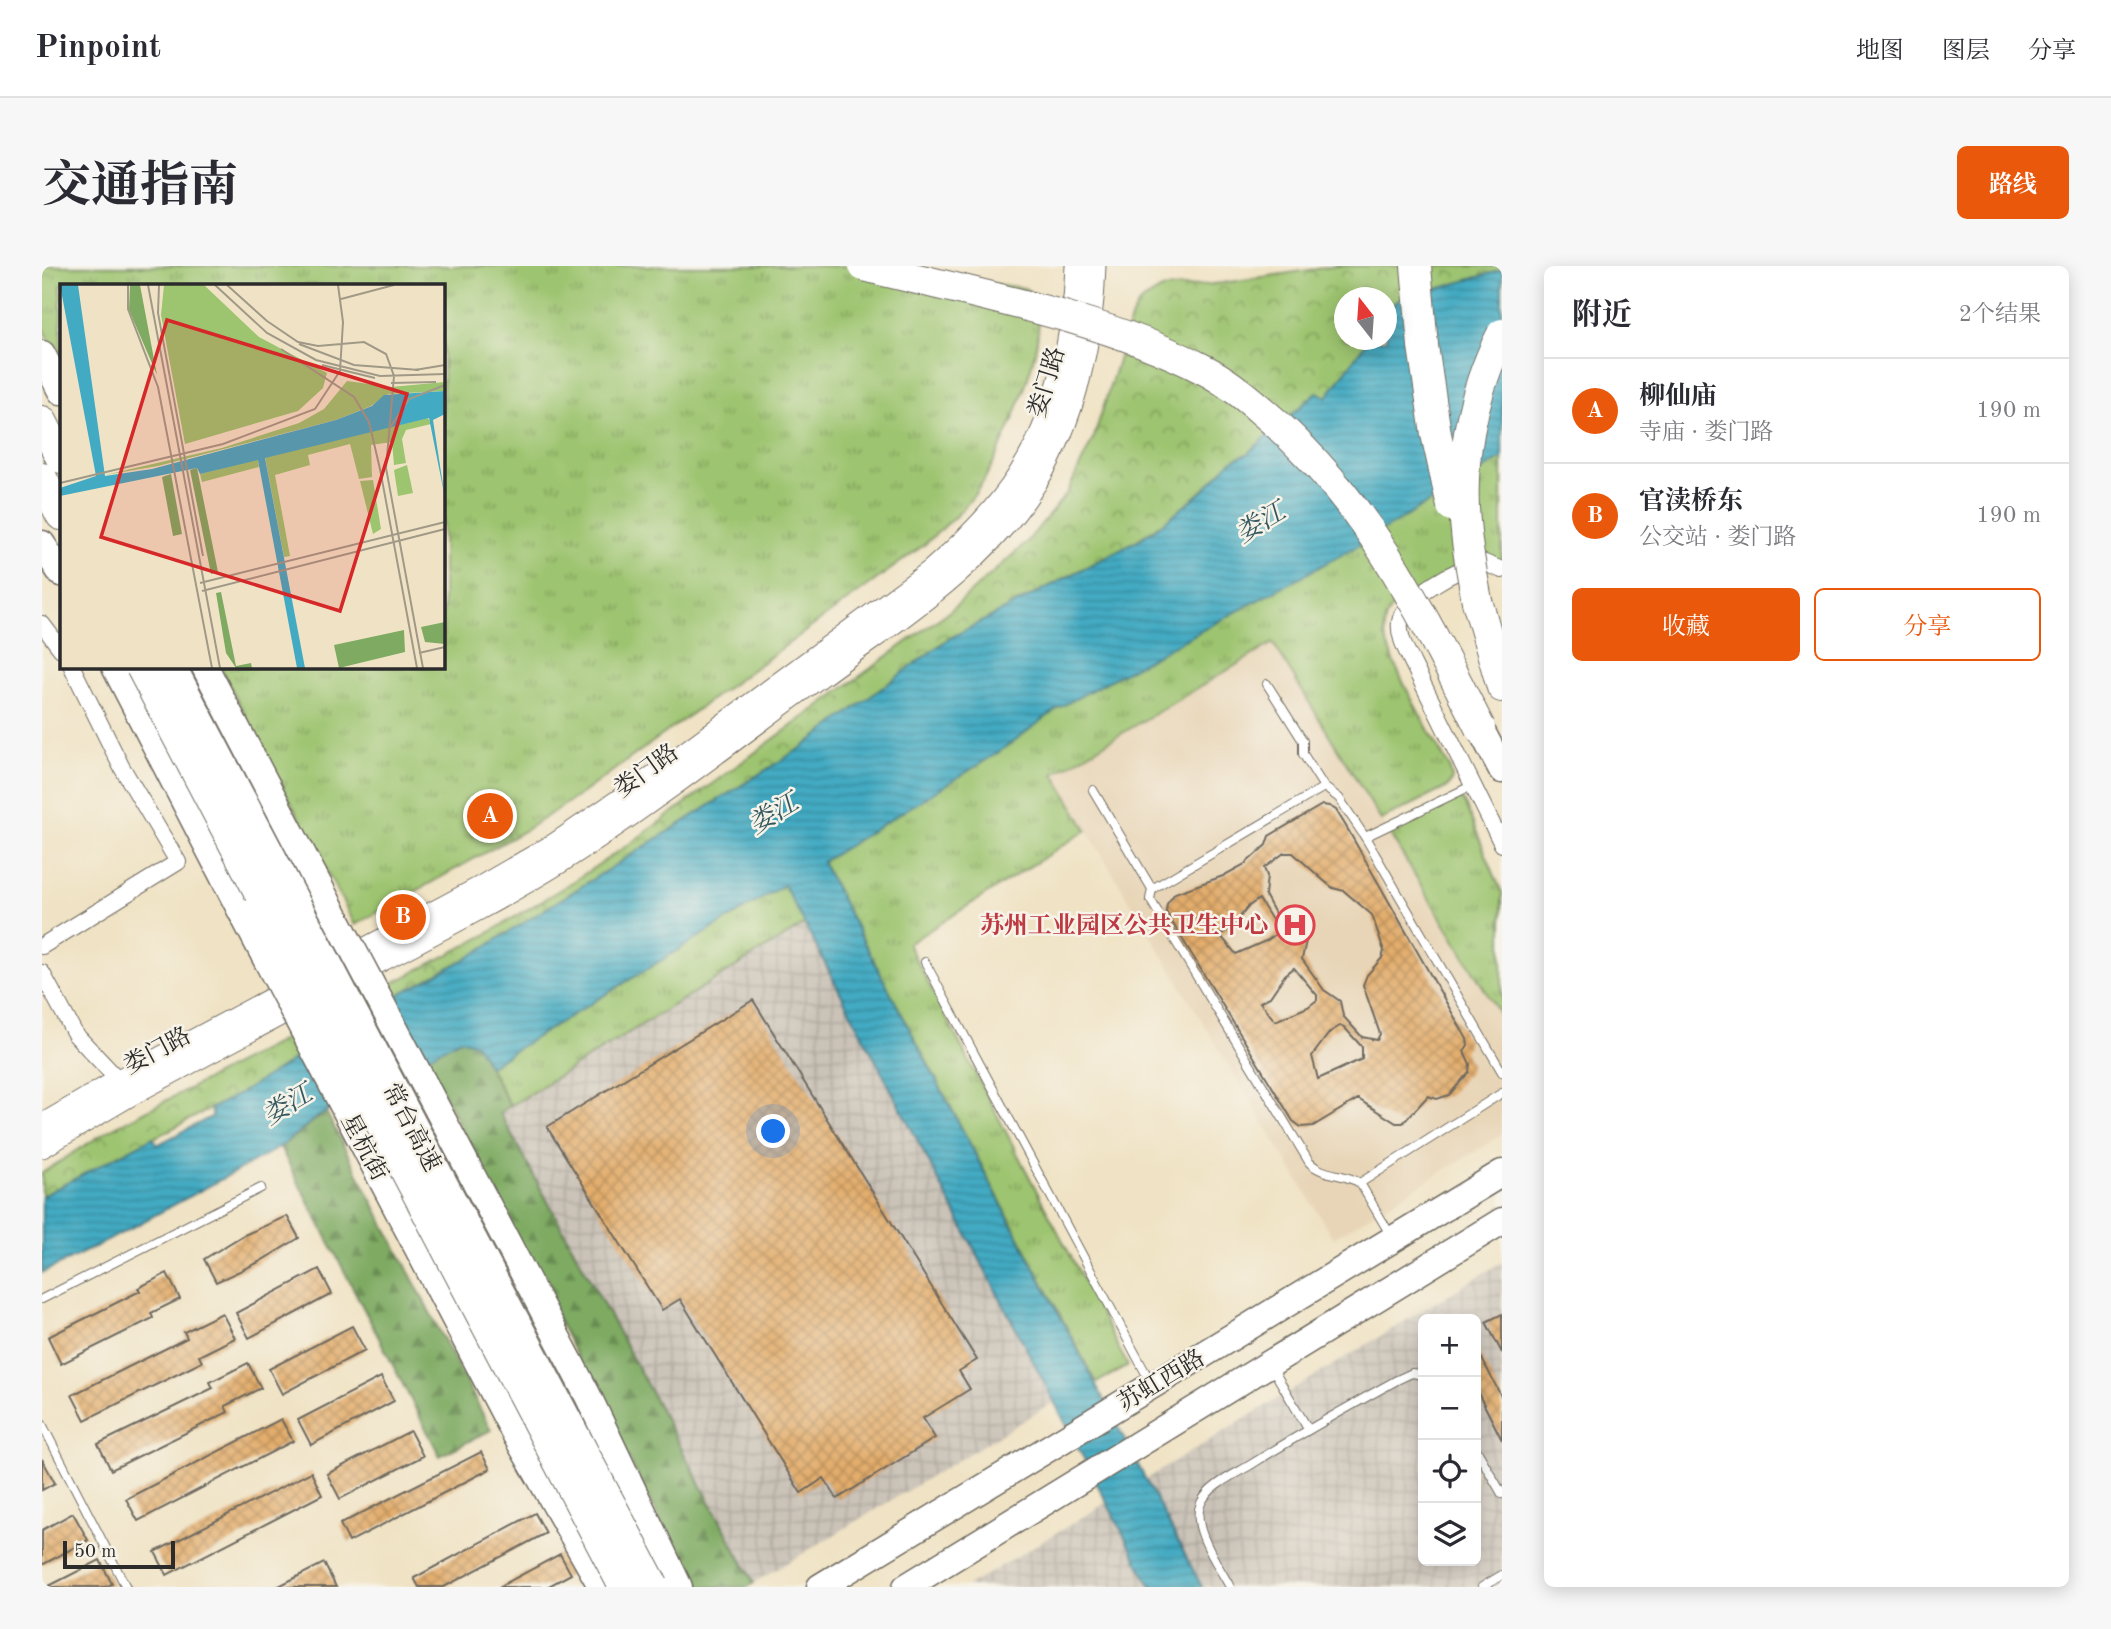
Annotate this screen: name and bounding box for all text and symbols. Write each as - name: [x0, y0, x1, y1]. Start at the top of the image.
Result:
- text: Pinpoint: [35, 32, 161, 65]
- text: 地图: [1856, 40, 1904, 64]
- text: 图层: [1942, 40, 1990, 64]
- text: 分享: [2028, 40, 2076, 64]
- button: 路线: [1957, 146, 2069, 219]
- text: 交通指南: [42, 164, 238, 213]
- inset map: [60, 284, 444, 668]
- north arrow: [1334, 287, 1397, 350]
- text: 附近: [1572, 301, 1632, 331]
- text: 2个结果: [1959, 303, 2041, 326]
- street label: 娄门路: [1023, 344, 1070, 421]
- text: 柳仙庙: [1639, 384, 1717, 410]
- text: A: [1586, 399, 1604, 422]
- text: 190 m: [1976, 399, 2041, 422]
- text: 寺庙 · 娄门路: [1639, 421, 1773, 444]
- text: 官渎桥东: [1639, 489, 1743, 515]
- water label: 娄江: [1231, 495, 1293, 548]
- text: B: [1587, 504, 1603, 527]
- text: 190 m: [1976, 504, 2041, 527]
- text: 公交站 · 娄门路: [1639, 526, 1796, 549]
- button: 收藏: [1572, 588, 1800, 661]
- button: 分享: [1814, 588, 2041, 661]
- street label: 娄门路: [609, 738, 683, 802]
- water label: 娄江: [744, 786, 806, 839]
- pin: A: [467, 790, 513, 842]
- pin: B: [380, 891, 426, 943]
- hospital icon: 苏州工业园区公共卫生中心: [1274, 904, 1316, 946]
- place label: 苏州工业园区公共卫生中心: [980, 912, 1268, 939]
- street label: 娄门路: [119, 1022, 195, 1079]
- water label: 娄江: [258, 1077, 320, 1130]
- street label: 常台高速: [377, 1079, 446, 1176]
- street label: 星杭街: [336, 1109, 393, 1185]
- your location: [756, 1114, 790, 1148]
- map controls: [1418, 1314, 1481, 1566]
- button: +: [1418, 1314, 1481, 1377]
- street label: 苏虹西路: [1113, 1344, 1209, 1417]
- button: −: [1418, 1377, 1481, 1440]
- button: locate: [1418, 1440, 1481, 1503]
- button: layers: [1418, 1503, 1481, 1566]
- scale bar: [63, 1538, 175, 1570]
- text: 50 m: [74, 1543, 116, 1562]

